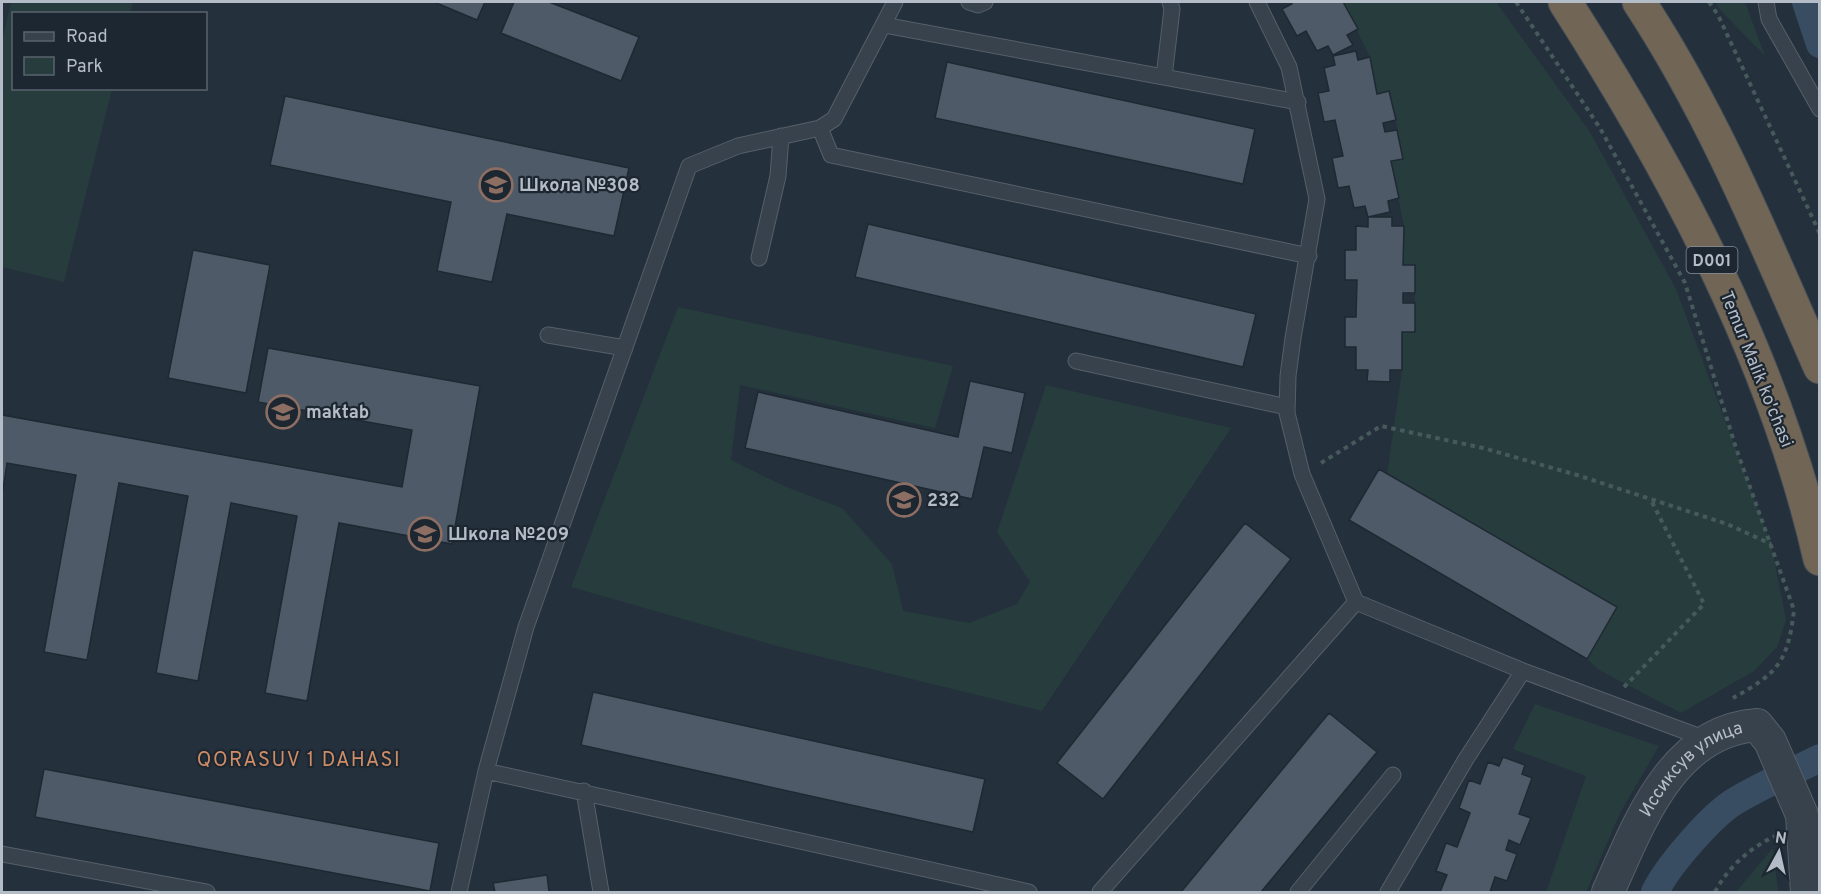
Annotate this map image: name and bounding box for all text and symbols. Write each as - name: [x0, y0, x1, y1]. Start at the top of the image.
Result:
- legend: [12, 12, 207, 90]
- text: Road: [66, 26, 108, 49]
- text: Park: [66, 56, 103, 79]
- school or university icon: Школа №308: [478, 167, 514, 203]
- place label: Школа №308: [519, 175, 640, 198]
- road number: D001: [1686, 247, 1738, 273]
- street label: Temur Malik ko'chasi: [1714, 288, 1797, 451]
- school or university icon: maktab: [265, 394, 301, 430]
- place label: maktab: [306, 402, 369, 425]
- school or university icon: 232: [886, 482, 922, 518]
- place label: 232: [927, 490, 959, 513]
- school or university icon: Школа №209: [407, 516, 443, 552]
- place label: Школа №209: [448, 524, 569, 547]
- street label: Иссиксув улица: [1635, 717, 1745, 822]
- district label: QORASUV 1 DAHASI: [197, 748, 401, 774]
- north arrow: [1749, 822, 1809, 882]
- text: N: [1774, 828, 1788, 850]

